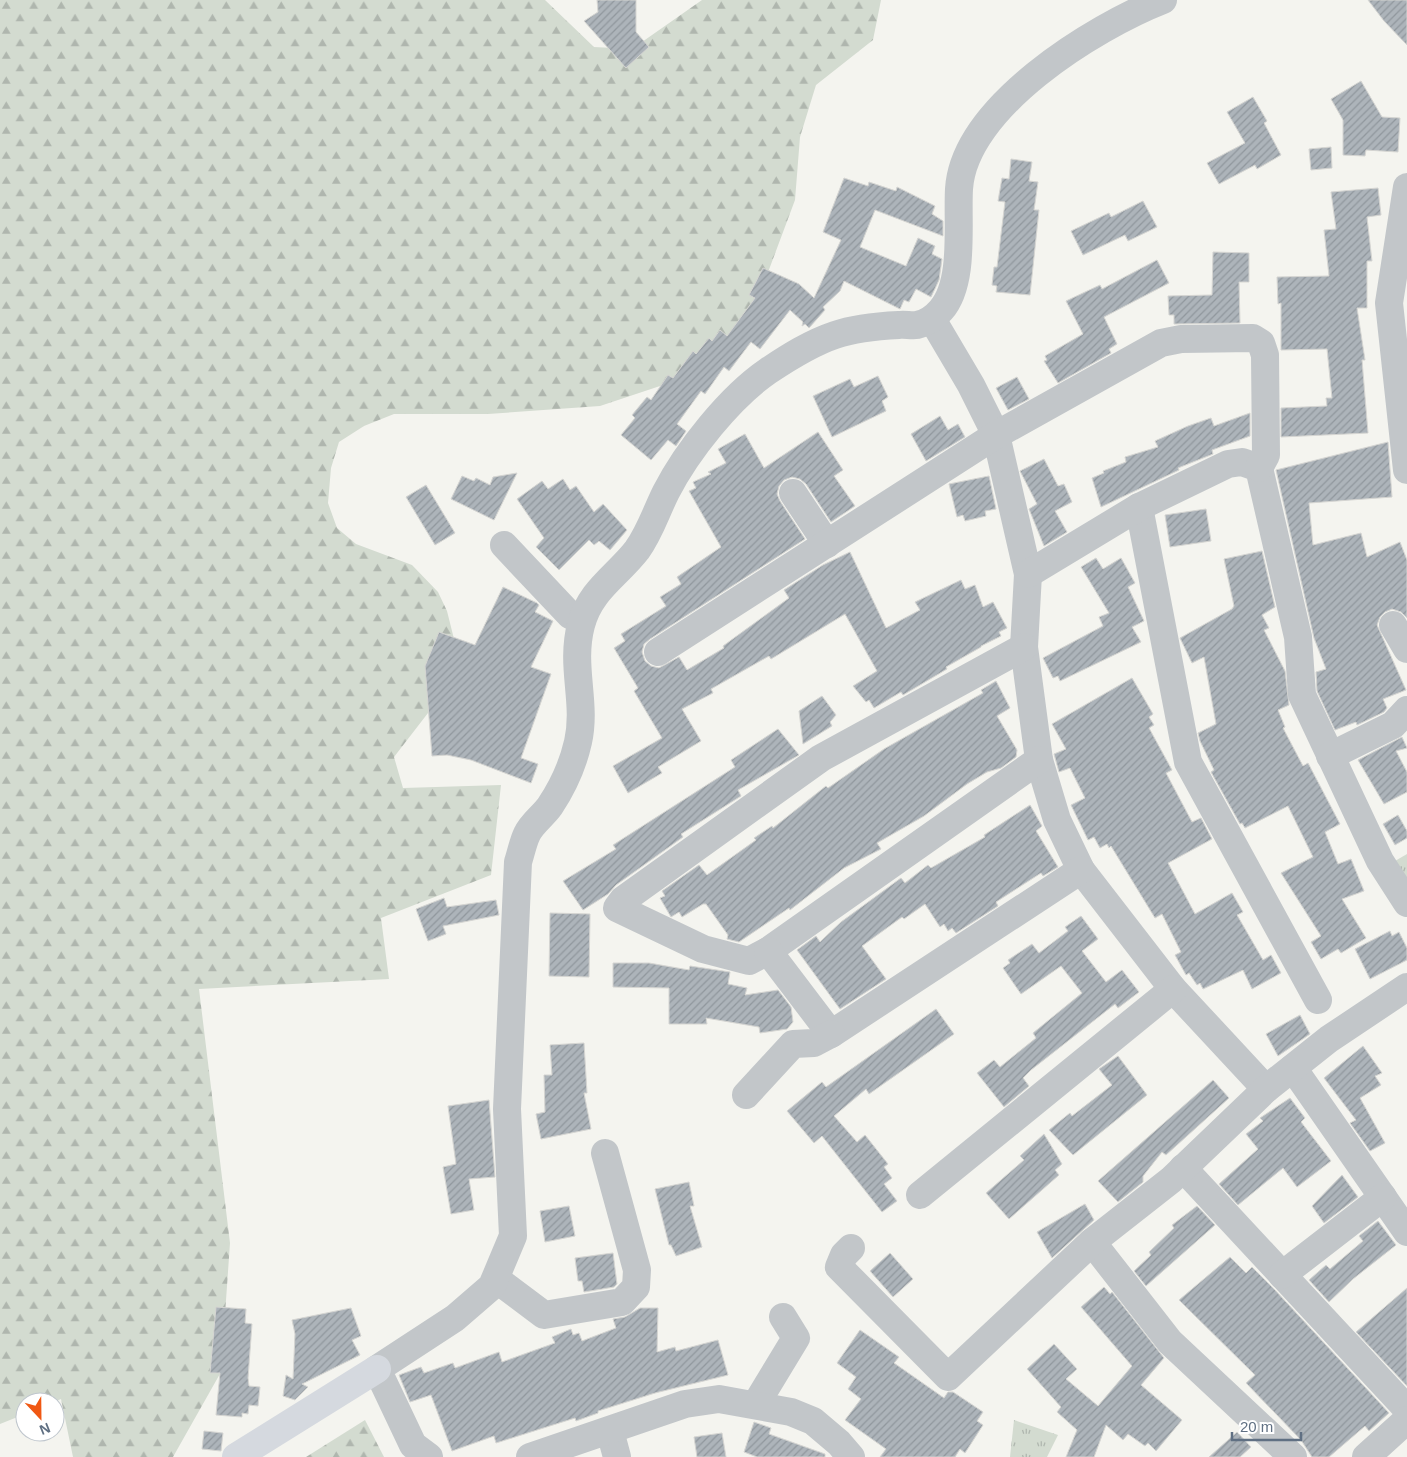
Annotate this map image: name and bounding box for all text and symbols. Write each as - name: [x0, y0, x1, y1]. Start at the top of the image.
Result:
- north arrow: [15, 1392, 65, 1442]
- scale bar: [1232, 1410, 1301, 1442]
- text: 20 m: [1240, 1418, 1273, 1435]
- text: N: [37, 1420, 53, 1438]

